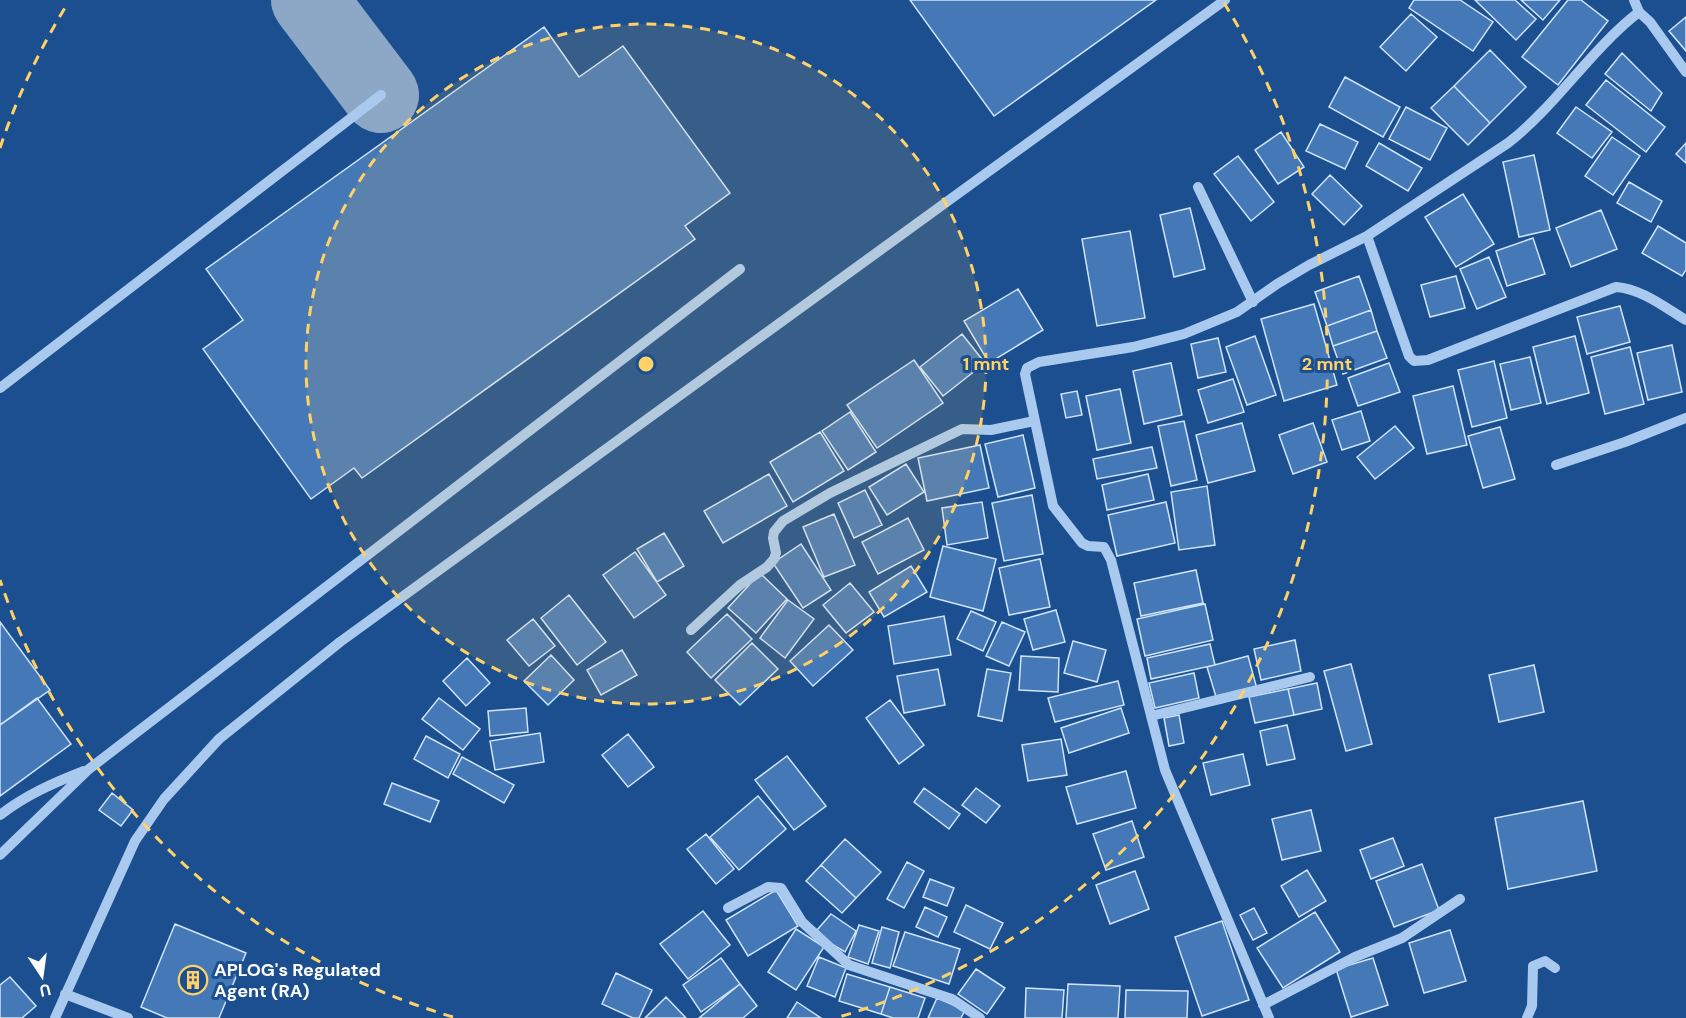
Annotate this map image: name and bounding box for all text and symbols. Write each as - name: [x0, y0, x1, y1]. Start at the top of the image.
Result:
- text: 1 mnt: [963, 352, 1009, 376]
- text: 2 mnt: [1302, 352, 1352, 376]
- centre of rings: [636, 354, 656, 374]
- north arrow: [12, 946, 72, 1006]
- place label: APLOG's Regulated Agent (RA): [214, 958, 381, 1003]
- building icon: APLOG's Regulated Agent (RA): [177, 964, 209, 996]
- text: U: [38, 979, 53, 1002]

